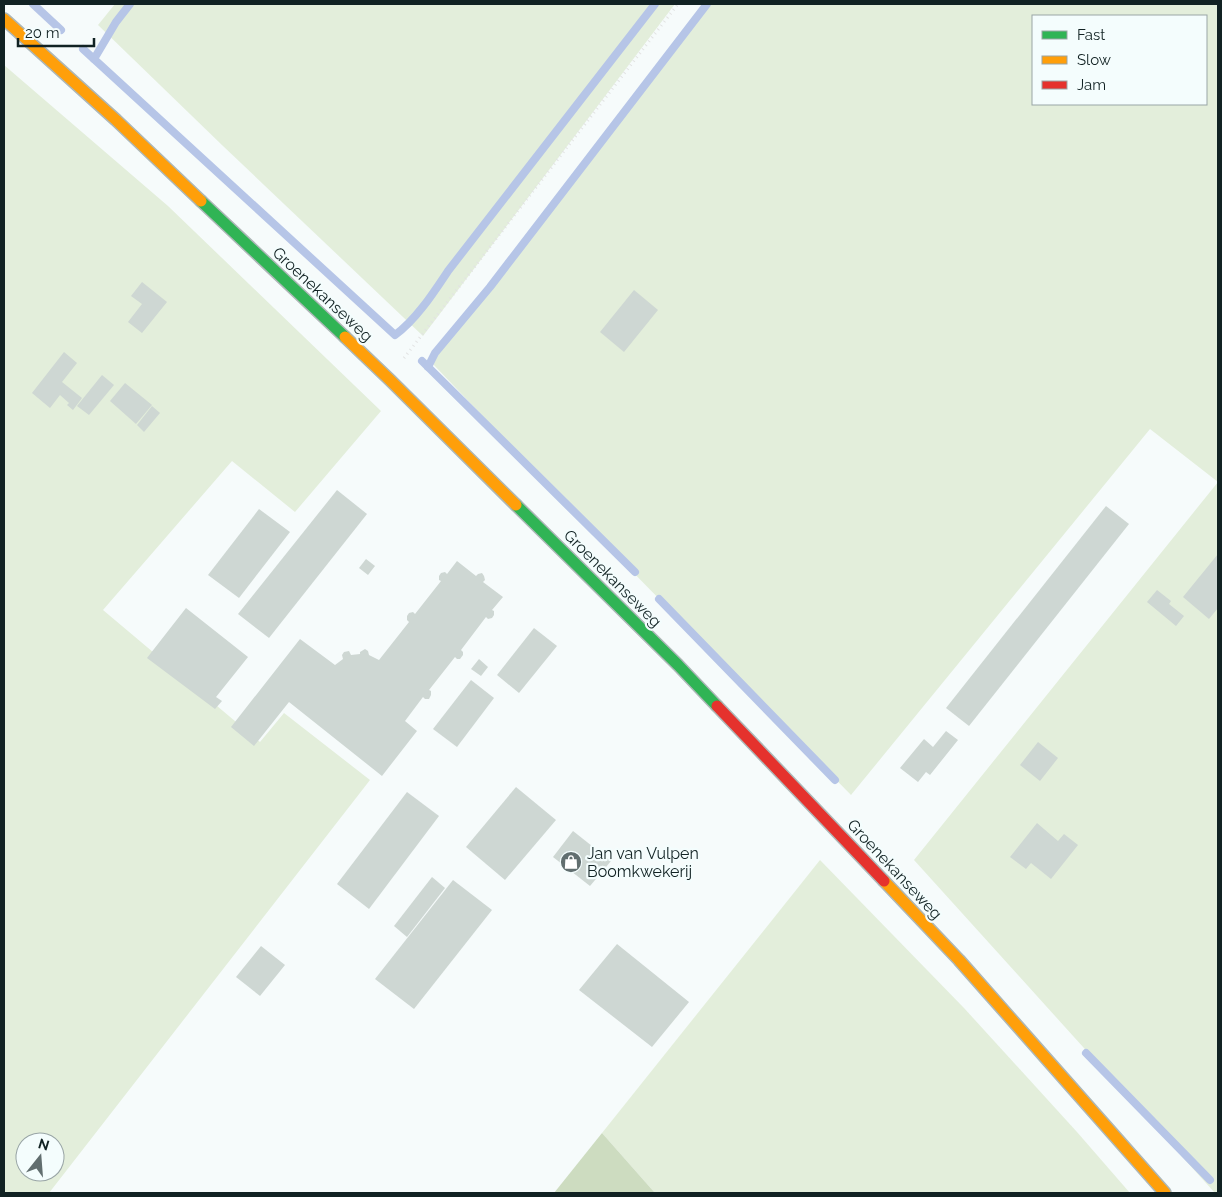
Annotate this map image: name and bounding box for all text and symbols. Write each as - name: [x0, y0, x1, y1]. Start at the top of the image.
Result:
- scale bar: [18, 15, 94, 47]
- legend: [1032, 15, 1207, 105]
- text: 20 m: [25, 24, 60, 42]
- text: Fast: [1077, 26, 1105, 44]
- text: Slow: [1077, 51, 1111, 69]
- text: Jam: [1077, 76, 1106, 94]
- street label: Groenekanseweg: [269, 243, 377, 346]
- street label: Groenekanseweg: [560, 526, 665, 631]
- street label: Groenekanseweg: [843, 815, 946, 923]
- place label: Jan van Vulpen Boomkwekerij: [587, 844, 699, 881]
- shop icon: Jan van Vulpen Boomkwekerij: [559, 850, 583, 874]
- north arrow: [15, 1132, 65, 1182]
- text: N: [36, 1135, 51, 1154]

